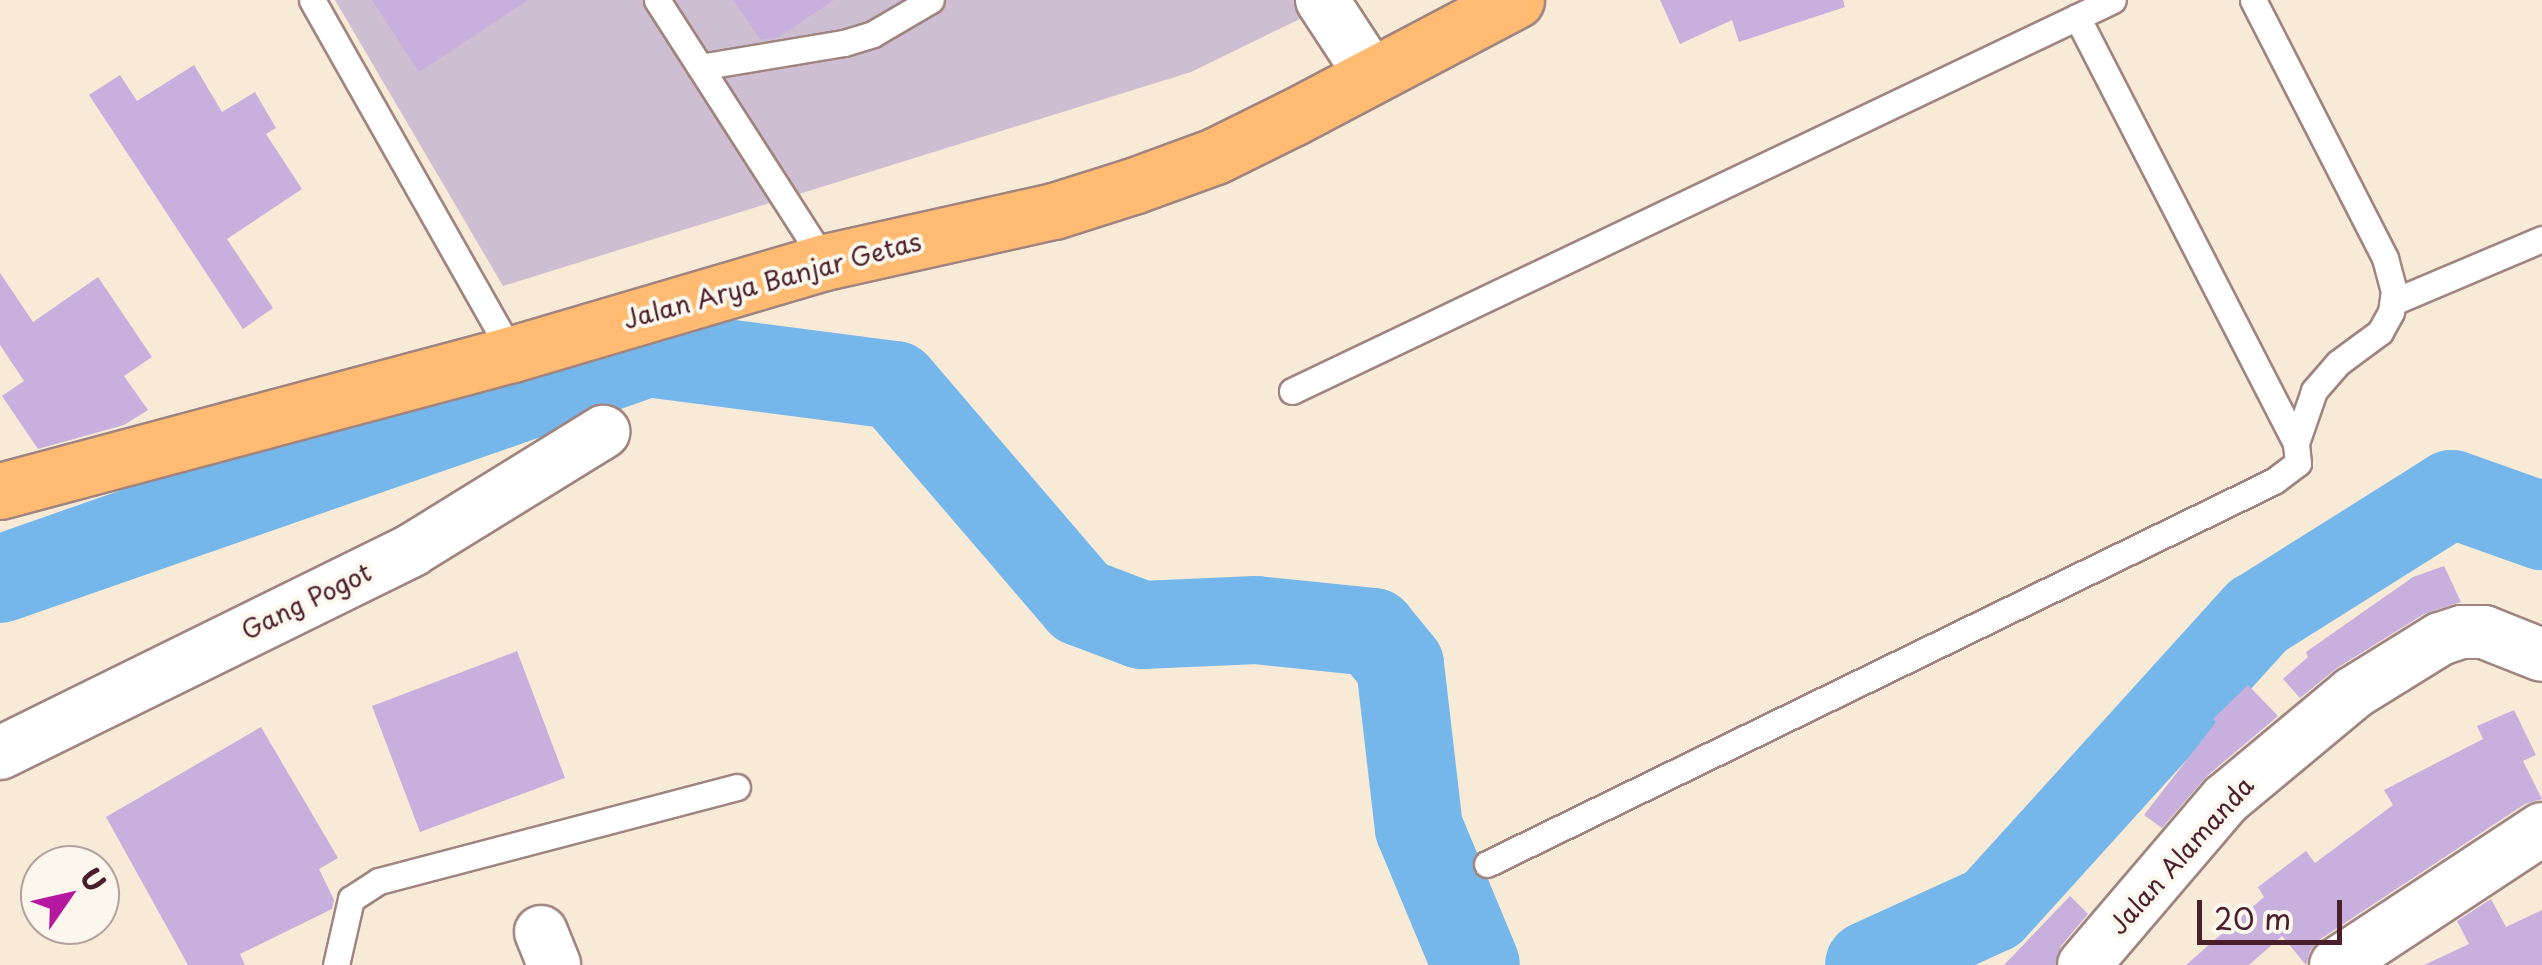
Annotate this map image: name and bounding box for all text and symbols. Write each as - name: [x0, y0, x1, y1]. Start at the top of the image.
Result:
- street label: Jalan Arya Banjar Getas: [620, 226, 924, 334]
- street label: Gang Pogot: [236, 557, 376, 645]
- street label: Jalan Alamanda: [2103, 771, 2259, 939]
- north arrow: [20, 845, 120, 945]
- text: U: [70, 858, 117, 900]
- scale bar: [2202, 880, 2347, 942]
- text: 20 m: [2214, 895, 2291, 940]

